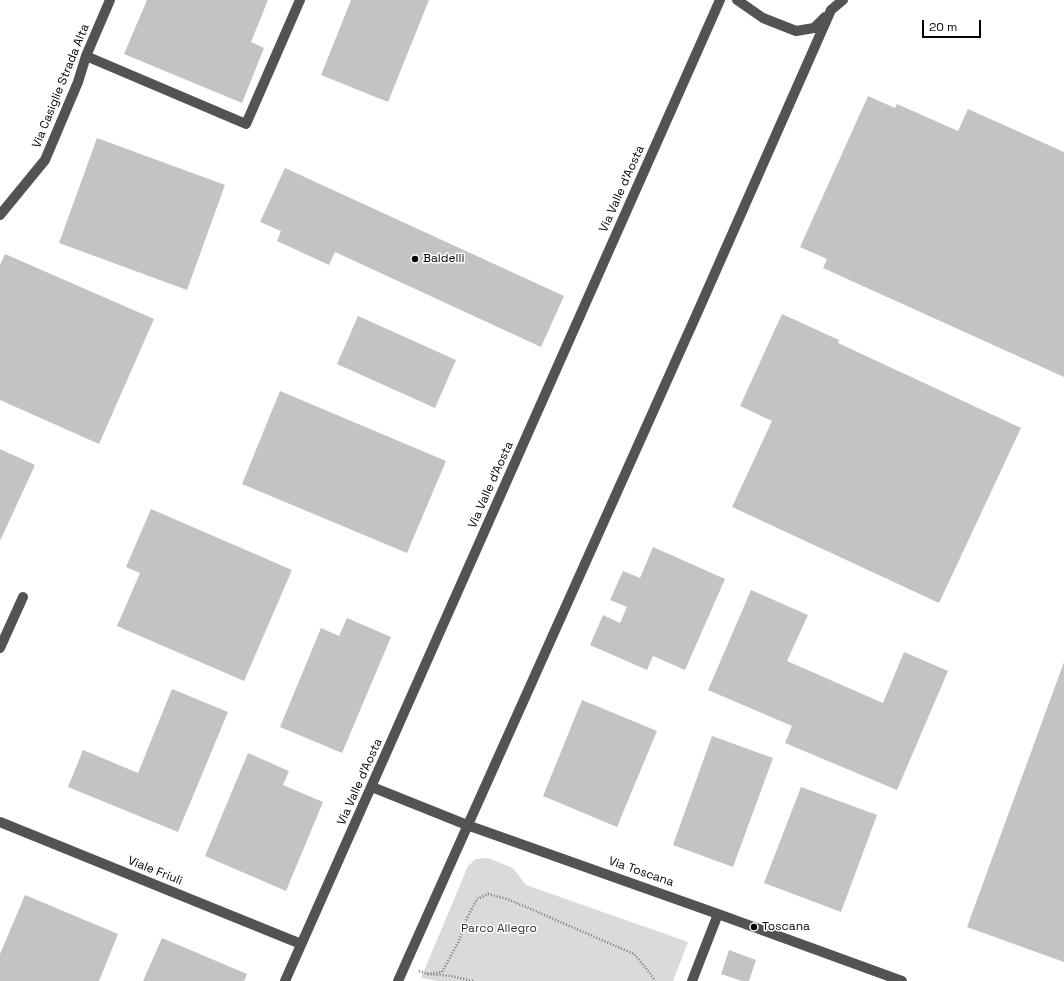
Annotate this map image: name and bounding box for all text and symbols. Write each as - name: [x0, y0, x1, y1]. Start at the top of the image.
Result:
- scale bar: [924, 12, 983, 38]
- text: 20 m: [929, 19, 957, 35]
- street label: Via Casiglie Strada Alta: [30, 22, 92, 150]
- street label: Via Valle d'Aosta: [596, 143, 648, 235]
- place label: Baldelli: [423, 252, 464, 266]
- marker: Baldelli: [410, 254, 420, 264]
- street label: Via Valle d'Aosta: [465, 439, 517, 531]
- street label: Via Valle d'Aosta: [334, 736, 386, 828]
- street label: Viale Friuli: [126, 854, 184, 888]
- street label: Via Toscana: [606, 854, 676, 890]
- place label: Toscana: [762, 920, 810, 934]
- park label: Parco Allegro: [461, 922, 537, 936]
- marker: Toscana: [749, 922, 759, 932]

